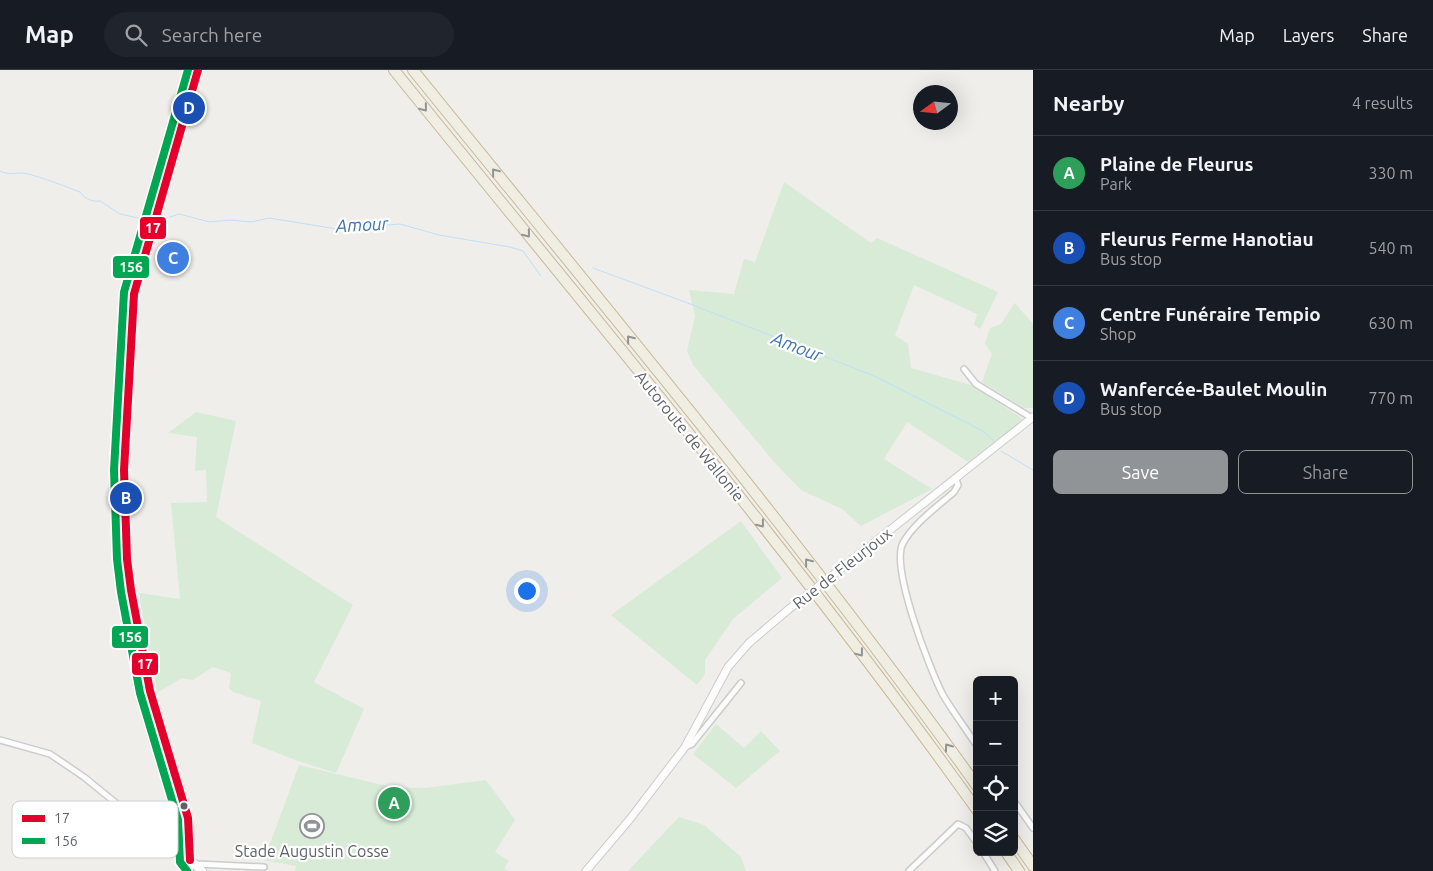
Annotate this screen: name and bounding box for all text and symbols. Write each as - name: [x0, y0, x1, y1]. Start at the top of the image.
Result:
- search box: [104, 12, 454, 57]
- text: Map: [25, 21, 74, 48]
- icon: search: [122, 21, 150, 49]
- text: Search here: [162, 24, 262, 46]
- text: Map: [1219, 25, 1255, 45]
- text: Layers: [1283, 25, 1334, 45]
- text: Share: [1362, 25, 1408, 45]
- north arrow: [913, 85, 958, 130]
- pin: D: [173, 89, 205, 127]
- text: Nearby: [1053, 91, 1124, 115]
- text: 4 results: [1352, 94, 1413, 112]
- one-way arrow: [419, 102, 427, 111]
- text: Plaine de Fleurus: [1100, 153, 1253, 175]
- text: A: [1063, 164, 1075, 182]
- text: 330 m: [1368, 164, 1413, 182]
- one-way arrow: [491, 168, 500, 177]
- text: Park: [1100, 175, 1132, 193]
- water label: Amour: [334, 213, 390, 235]
- line badge: 17: [139, 216, 167, 240]
- text: 17: [145, 220, 161, 236]
- one-way arrow: [521, 228, 529, 237]
- text: Fleurus Ferme Hanotiau: [1100, 228, 1314, 250]
- pin: C: [157, 239, 189, 277]
- text: B: [1064, 239, 1074, 257]
- text: 540 m: [1368, 239, 1413, 257]
- text: Bus stop: [1100, 250, 1162, 268]
- line badge: 156: [112, 255, 150, 279]
- text: 156: [119, 259, 143, 275]
- text: Centre Funéraire Tempio: [1100, 303, 1321, 325]
- text: C: [1064, 314, 1074, 332]
- text: 630 m: [1368, 314, 1413, 332]
- text: Shop: [1100, 325, 1136, 343]
- water label: Amour: [768, 327, 827, 365]
- one-way arrow: [628, 336, 636, 345]
- street label: Autoroute de Wallonie: [632, 367, 748, 505]
- text: Wanfercée-Baulet Moulin: [1100, 378, 1327, 400]
- text: D: [1063, 389, 1075, 407]
- text: 770 m: [1368, 389, 1413, 407]
- text: Bus stop: [1100, 400, 1162, 418]
- button: Save: [1053, 450, 1228, 494]
- button: Share: [1238, 450, 1413, 494]
- pin: B: [110, 479, 142, 517]
- one-way arrow: [755, 518, 763, 527]
- street label: Rue de Fleurjoux: [789, 524, 895, 612]
- one-way arrow: [805, 559, 813, 568]
- your location: [514, 578, 540, 604]
- line badge: 156: [111, 625, 149, 649]
- text: 156: [118, 629, 142, 645]
- one-way arrow: [854, 647, 863, 657]
- line badge: 17: [131, 652, 159, 676]
- text: 17: [137, 656, 153, 672]
- map controls: [973, 676, 1018, 856]
- button: +: [973, 676, 1018, 721]
- button: −: [973, 721, 1018, 766]
- one-way arrow: [945, 743, 954, 753]
- button: locate: [973, 766, 1018, 811]
- pin: A: [378, 784, 410, 822]
- legend: [12, 801, 178, 858]
- unlabelled marker: [179, 801, 189, 811]
- text: 17: [54, 810, 70, 826]
- button: layers: [973, 811, 1018, 856]
- sports icon: Stade Augustin Cosse: [299, 813, 325, 839]
- text: 156: [54, 833, 78, 849]
- place label: Stade Augustin Cosse: [235, 842, 389, 860]

